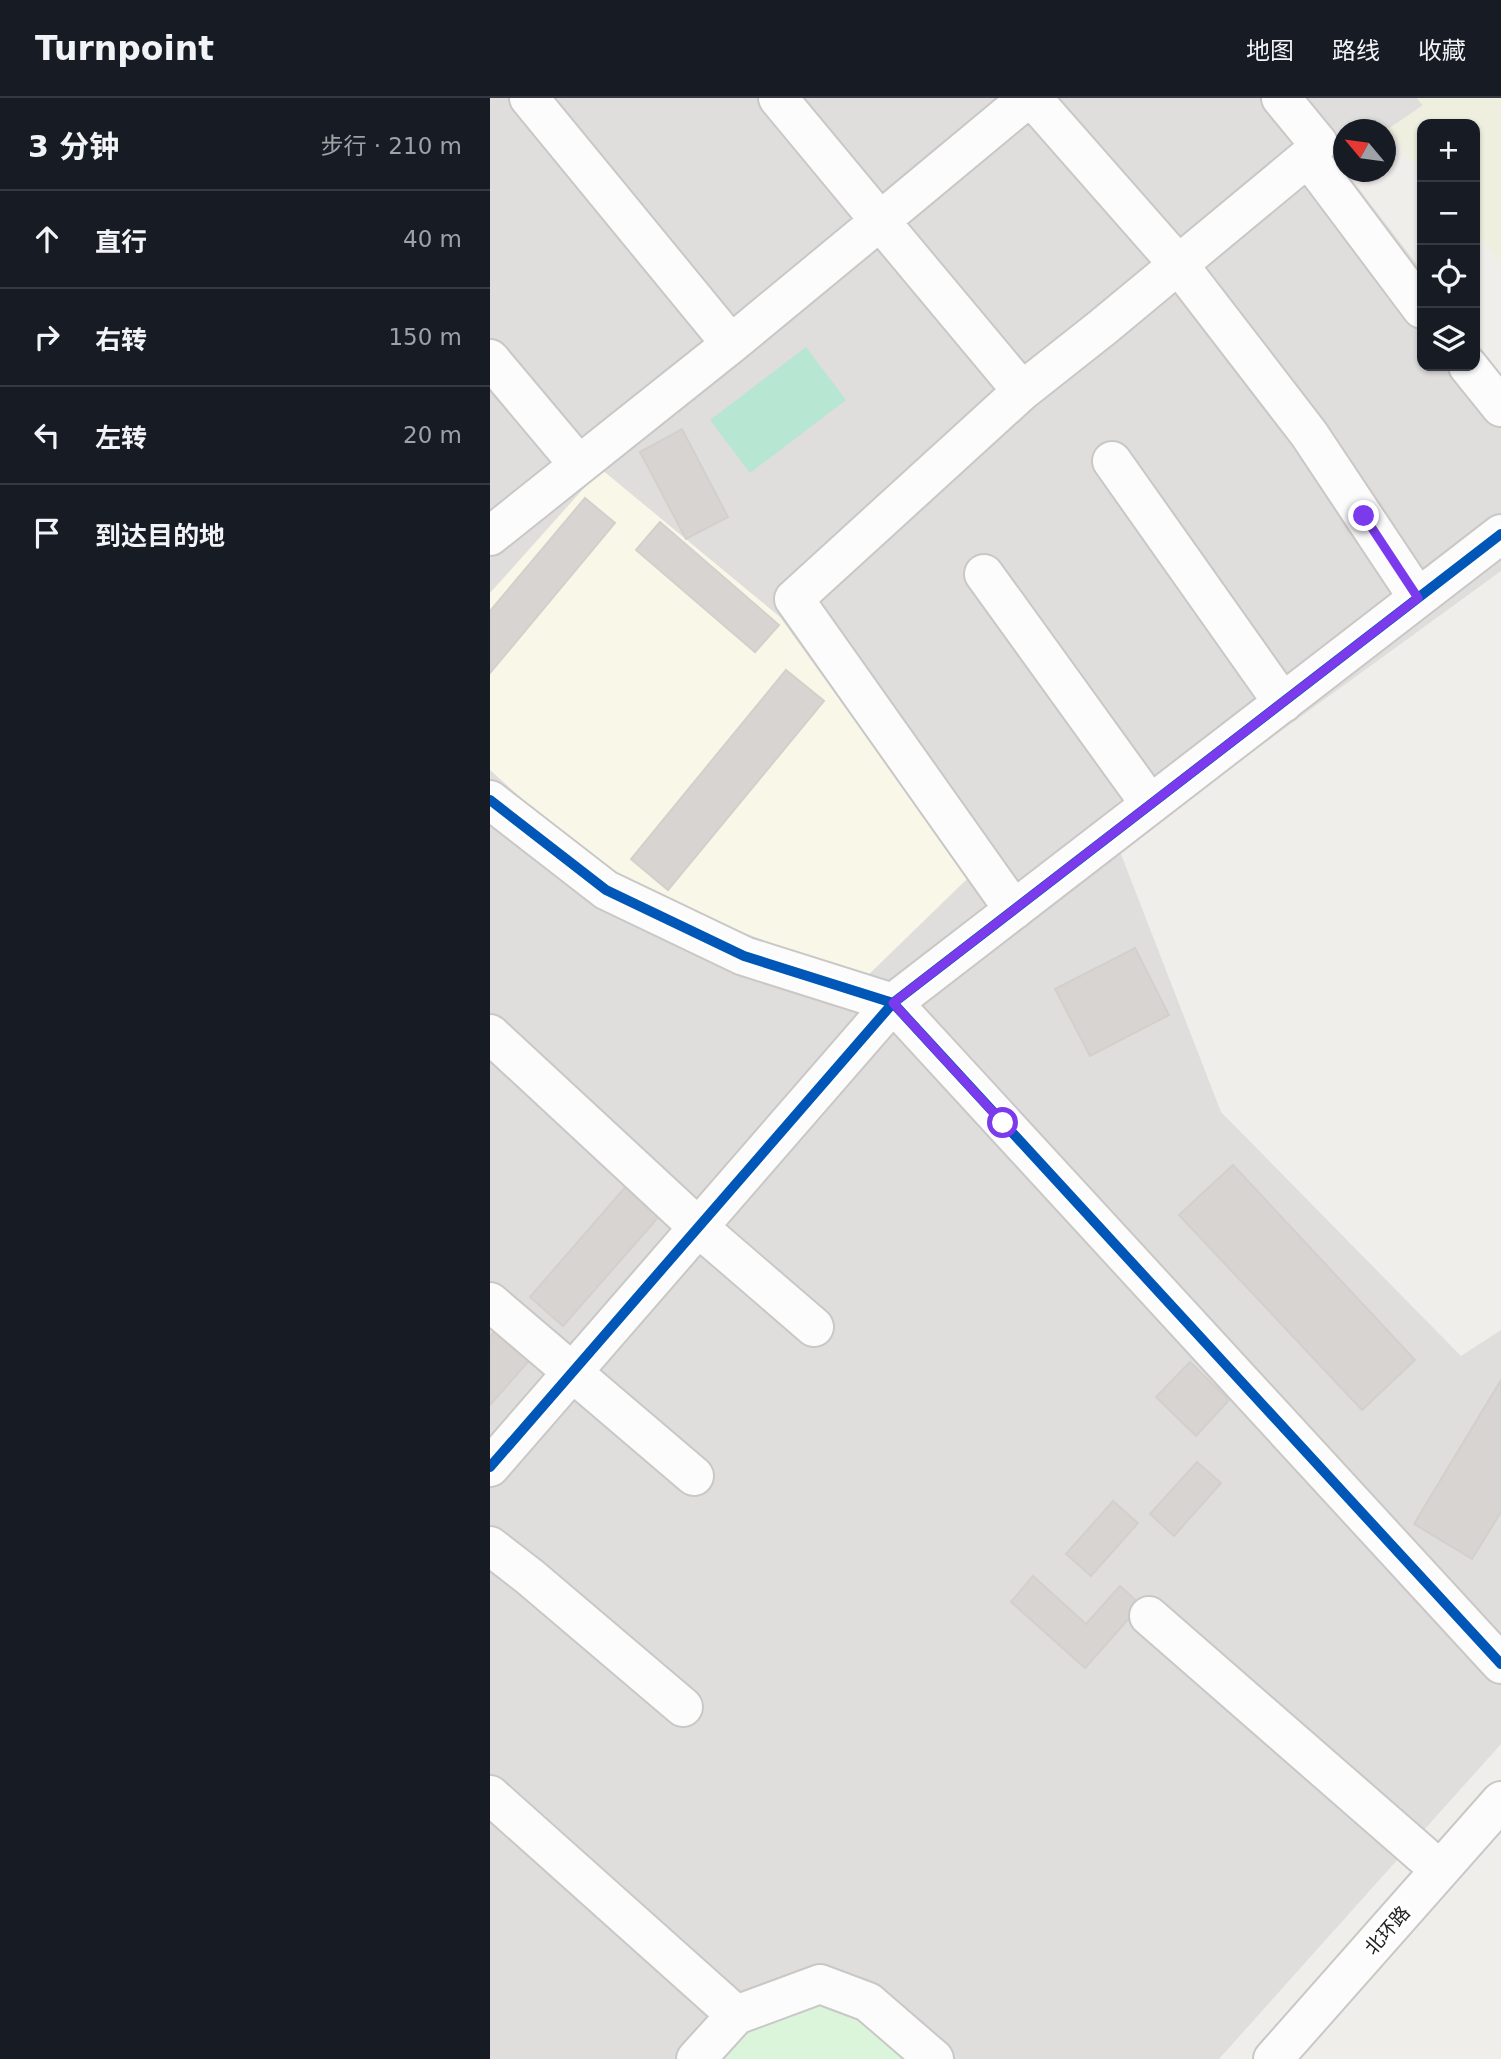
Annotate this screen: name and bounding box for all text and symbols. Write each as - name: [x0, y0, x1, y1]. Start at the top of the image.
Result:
- text: Turnpoint: [35, 29, 214, 68]
- text: 地图: [1246, 37, 1294, 65]
- text: 路线: [1332, 37, 1380, 65]
- text: 收藏: [1418, 37, 1466, 65]
- north arrow: [1333, 119, 1396, 182]
- map controls: [1417, 119, 1480, 371]
- button: +: [1417, 119, 1480, 182]
- text: 3 分钟: [28, 129, 119, 164]
- text: 步行 · 210 m: [320, 133, 462, 159]
- button: −: [1417, 182, 1480, 245]
- icon: ahead: [28, 220, 66, 258]
- text: 40 m: [403, 226, 462, 252]
- text: 直行: [95, 227, 147, 257]
- button: locate: [1417, 245, 1480, 308]
- button: layers: [1417, 308, 1480, 371]
- icon: right: [28, 318, 66, 356]
- text: 150 m: [388, 324, 462, 350]
- text: 右转: [95, 325, 147, 355]
- icon: left: [28, 416, 66, 454]
- text: 20 m: [403, 422, 462, 448]
- text: 左转: [95, 423, 147, 453]
- route end: [1348, 500, 1379, 531]
- icon: arrive: [28, 514, 66, 552]
- text: 到达目的地: [95, 521, 225, 551]
- route start: [987, 1107, 1018, 1138]
- street label: 北环路: [1360, 1901, 1414, 1959]

